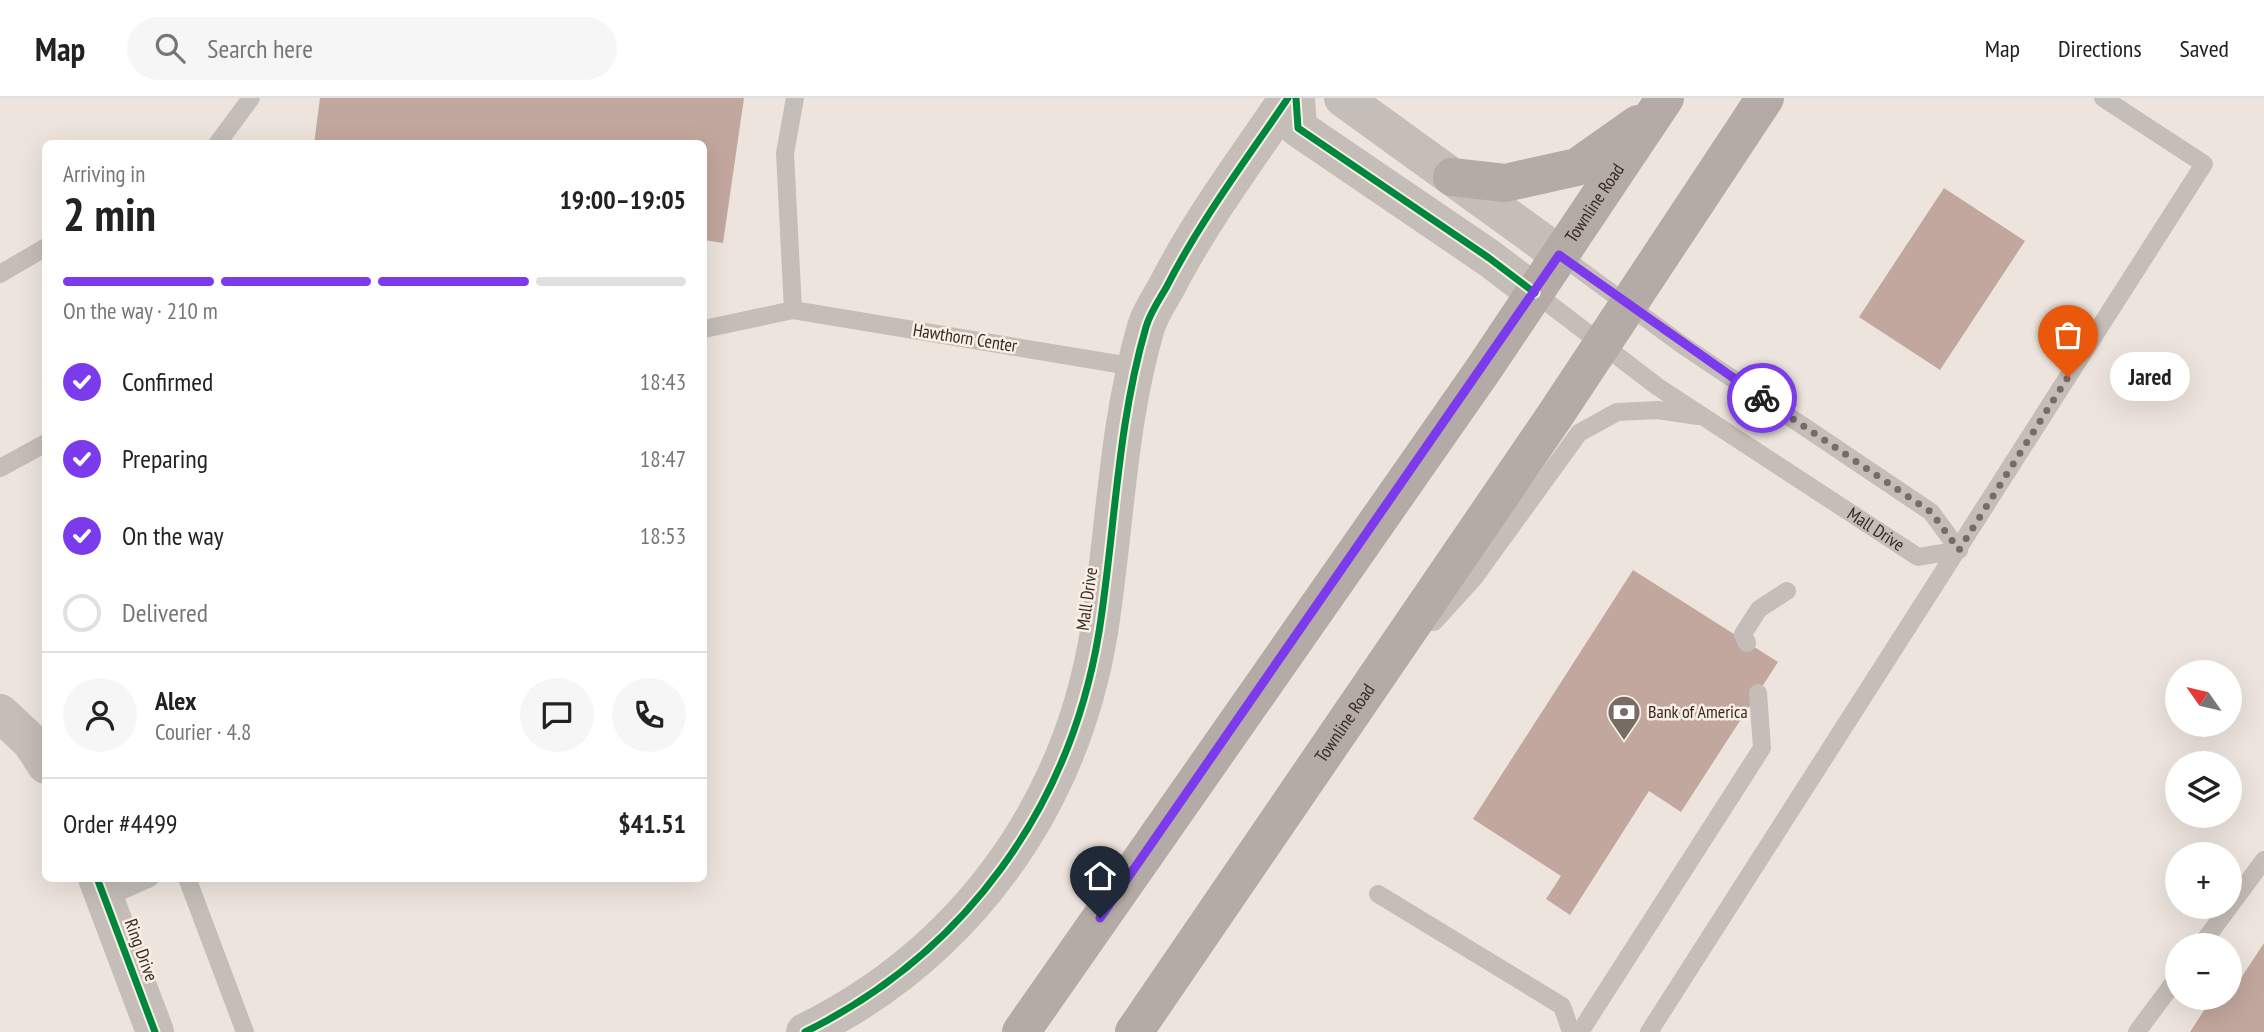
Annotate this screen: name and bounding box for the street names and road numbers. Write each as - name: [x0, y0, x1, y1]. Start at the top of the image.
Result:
- street label: Townline Road: [1560, 159, 1629, 247]
- street label: Hawthorn Center: [911, 318, 1019, 357]
- street label: Mall Drive: [1843, 502, 1909, 556]
- street label: Mall Drive: [1071, 566, 1102, 632]
- street label: Townline Road: [1310, 679, 1379, 767]
- street label: Ring Drive: [120, 915, 163, 984]

